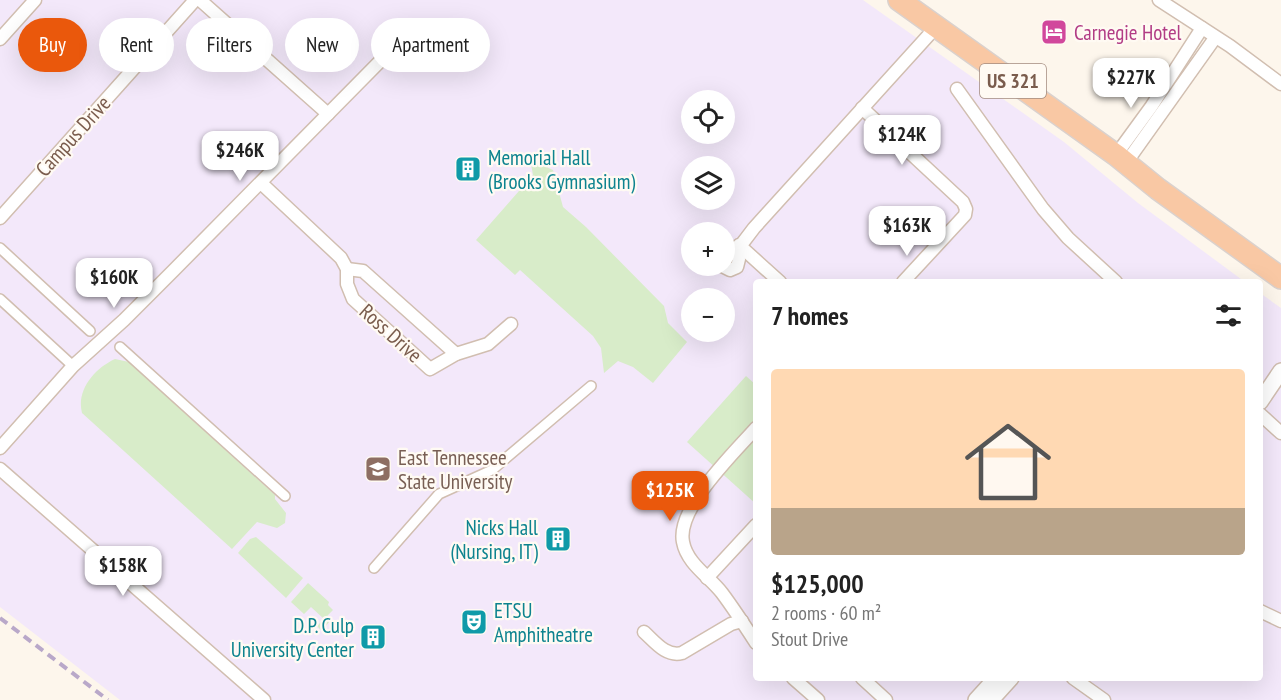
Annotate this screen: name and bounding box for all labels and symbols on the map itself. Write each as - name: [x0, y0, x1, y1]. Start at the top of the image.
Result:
- hotel icon: Carnegie Hotel: [1039, 17, 1069, 47]
- place label: Carnegie Hotel: [1074, 19, 1182, 46]
- pin: $227K: [1089, 58, 1173, 109]
- road number: US 321: [980, 64, 1046, 98]
- street label: Campus Drive: [30, 90, 116, 182]
- pin: $124K: [860, 115, 944, 166]
- pin: $246K: [198, 131, 282, 182]
- place label: Memorial Hall (Brooks Gymnasium): [488, 144, 635, 195]
- building icon: Memorial Hall (Brooks Gymnasium): [453, 154, 483, 184]
- pin: $163K: [865, 206, 949, 257]
- pin: $160K: [72, 258, 156, 309]
- street label: Ross Drive: [354, 298, 428, 368]
- place label: East Tennessee State University: [398, 444, 512, 495]
- school or university icon: East Tennessee State University: [363, 454, 393, 484]
- pin: $125K: [628, 471, 712, 522]
- place label: Nicks Hall (Nursing, IT): [450, 514, 538, 565]
- building icon: Nicks Hall (Nursing, IT): [543, 524, 573, 554]
- pin: $158K: [81, 546, 165, 597]
- place label: ETSU Amphitheatre: [494, 597, 593, 648]
- theatre icon: ETSU Amphitheatre: [459, 607, 489, 637]
- place label: D.P. Culp University Center: [231, 612, 354, 663]
- building icon: D.P. Culp University Center: [358, 622, 388, 652]

